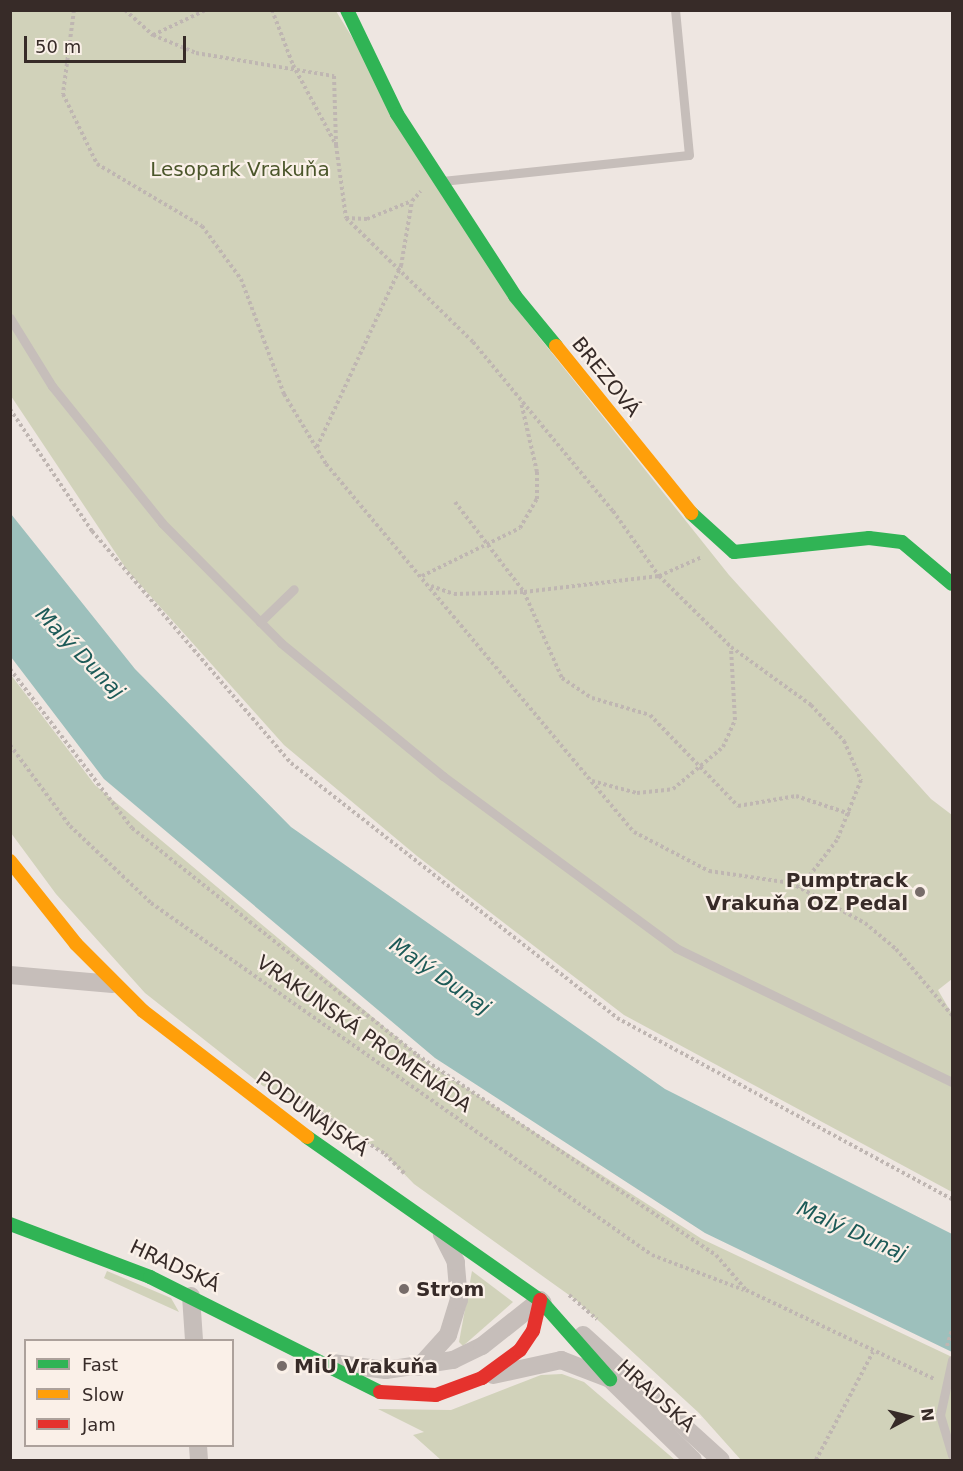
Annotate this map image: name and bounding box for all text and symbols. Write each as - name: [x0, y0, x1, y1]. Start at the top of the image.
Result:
- scale bar: [27, 24, 189, 62]
- text: 50 m: [35, 36, 81, 57]
- park label: Lesopark Vrakuňa: [150, 157, 330, 181]
- street label: BREZOVÁ: [567, 332, 645, 422]
- water label: Malý Dunaj: [30, 602, 130, 704]
- place label: Pumptrack Vrakuňa OZ Pedal: [706, 868, 908, 915]
- marker: Pumptrack Vrakuňa OZ Pedal: [913, 885, 927, 899]
- water label: Malý Dunaj: [385, 932, 495, 1020]
- street label: VRAKUNSKÁ PROMENÁDA: [252, 950, 476, 1118]
- street label: PODUNAJSKÁ: [251, 1066, 373, 1162]
- water label: Malý Dunaj: [793, 1196, 911, 1266]
- street label: HRADSKÁ: [126, 1235, 224, 1297]
- place label: Strom: [416, 1277, 484, 1301]
- marker: Strom: [397, 1282, 411, 1296]
- legend: [24, 1339, 234, 1447]
- text: Fast: [82, 1354, 118, 1375]
- place label: MiÚ Vrakuňa: [294, 1354, 438, 1378]
- street label: HRADSKÁ: [612, 1355, 700, 1437]
- marker: MiÚ Vrakuňa: [275, 1359, 289, 1373]
- text: Slow: [82, 1384, 124, 1405]
- north arrow: [879, 1387, 939, 1447]
- text: N: [917, 1407, 938, 1423]
- text: Jam: [82, 1414, 116, 1435]

